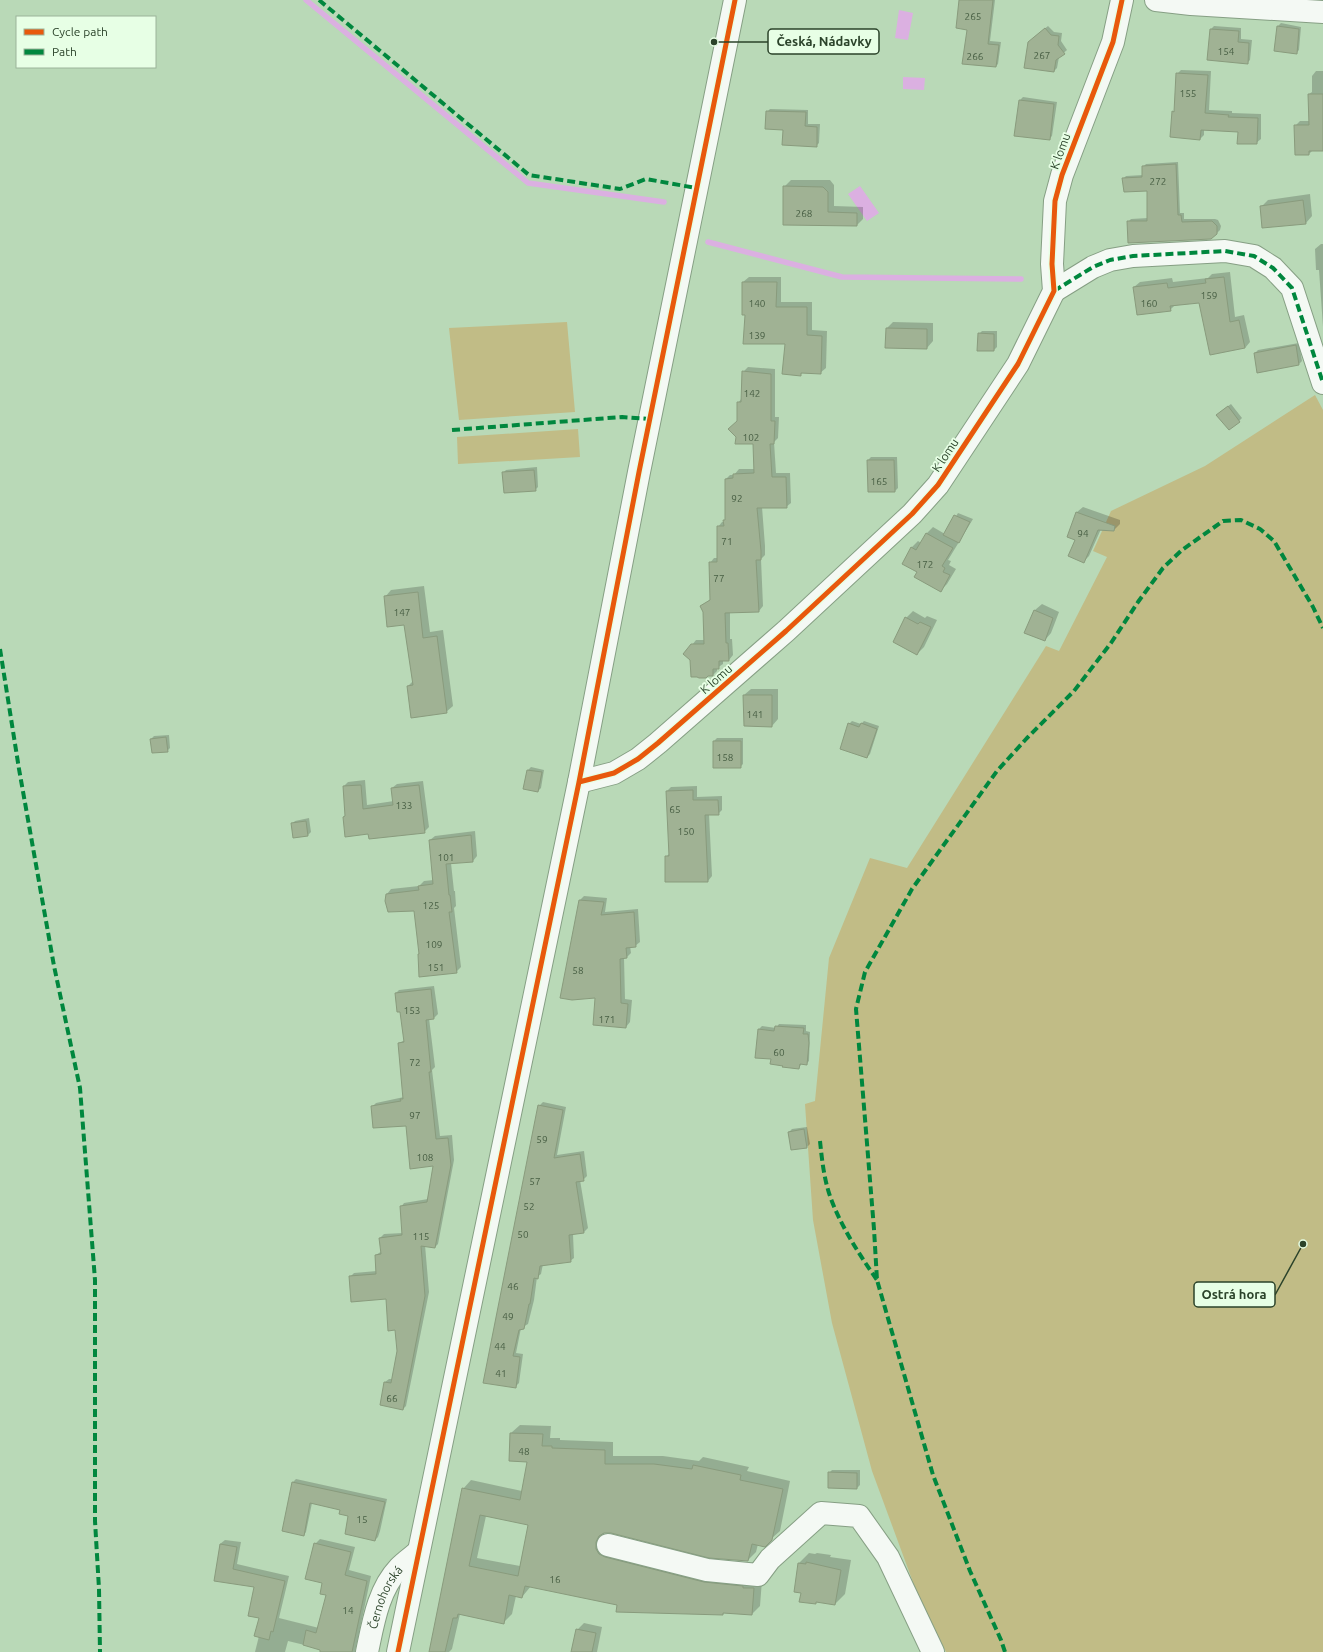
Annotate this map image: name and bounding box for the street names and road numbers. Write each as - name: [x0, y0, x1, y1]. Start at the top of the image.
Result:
- street label: K lomu: [1047, 131, 1073, 171]
- street label: K lomu: [929, 436, 961, 474]
- street label: K lomu: [698, 662, 734, 696]
- street label: Černohorská: [366, 1563, 405, 1630]

